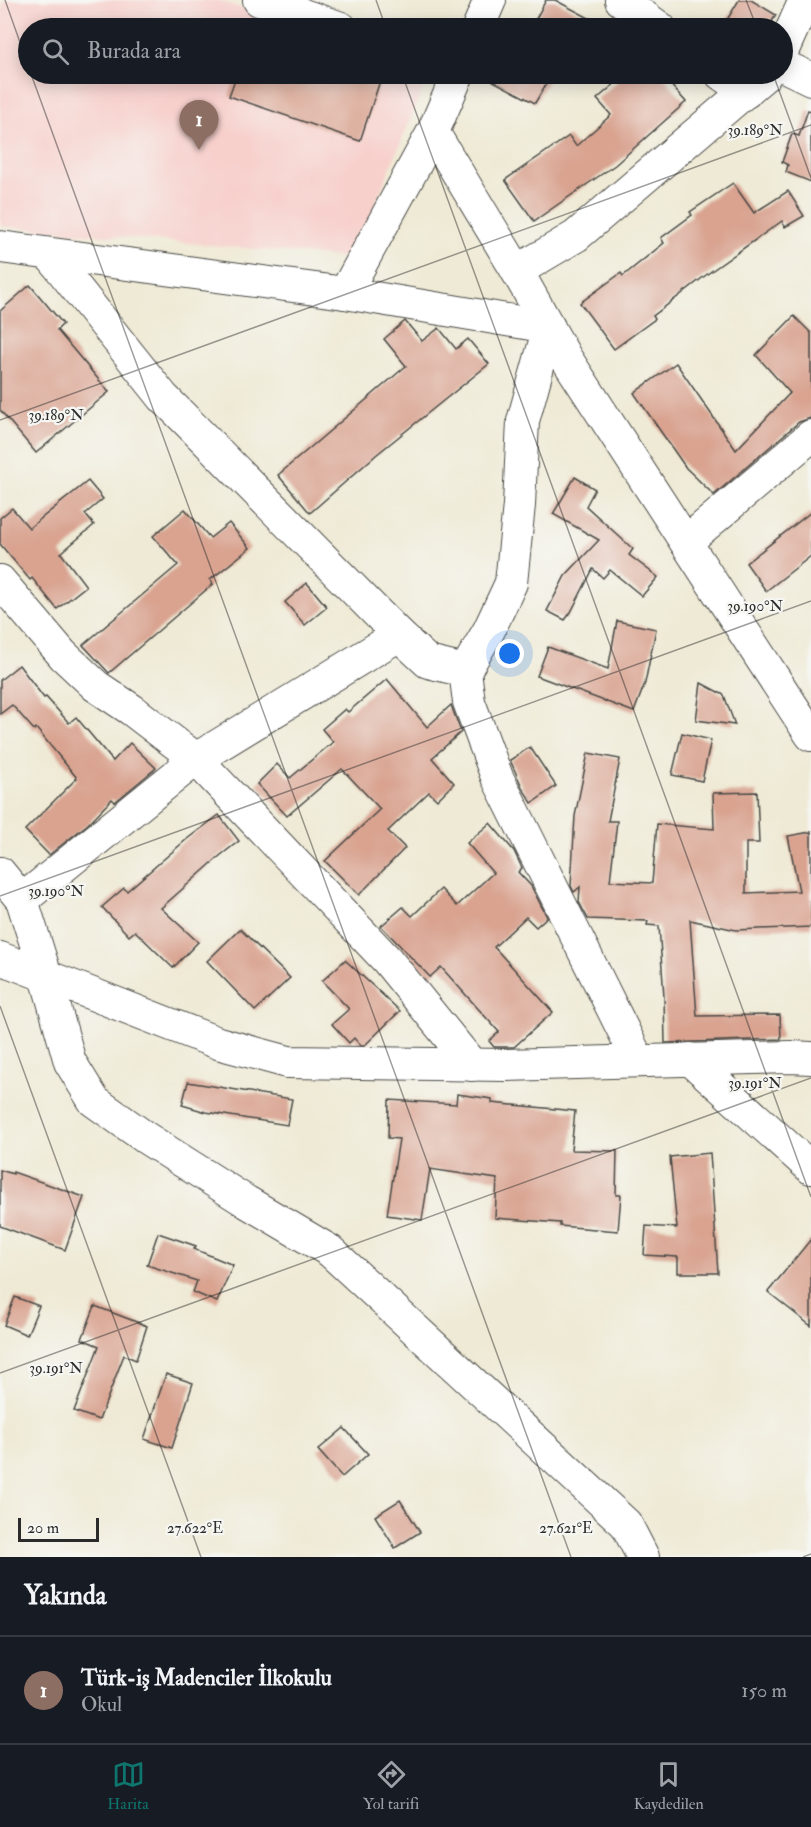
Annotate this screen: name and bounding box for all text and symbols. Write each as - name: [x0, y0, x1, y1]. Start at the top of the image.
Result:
- search box: [18, 18, 793, 84]
- icon: search: [39, 35, 72, 68]
- text: Burada ara: [87, 37, 181, 65]
- pin: 1: [180, 100, 218, 150]
- text: 39.189°N: [727, 121, 783, 140]
- text: 39.189°N: [28, 406, 84, 425]
- text: 39.190°N: [727, 597, 783, 616]
- your location: [495, 639, 524, 668]
- text: 39.190°N: [28, 882, 84, 901]
- text: 39.191°N: [728, 1074, 782, 1093]
- text: 39.191°N: [29, 1359, 83, 1378]
- scale bar: [18, 1515, 99, 1542]
- text: 20 m: [27, 1518, 59, 1538]
- text: 27.622°E: [167, 1519, 223, 1538]
- text: 27.621°E: [539, 1519, 593, 1538]
- text: Yakında: [24, 1580, 106, 1612]
- text: Türk-iş Madenciler İlkokulu: [81, 1664, 332, 1692]
- text: 1: [40, 1678, 47, 1703]
- text: 150 m: [741, 1678, 787, 1703]
- text: Okul: [81, 1692, 122, 1717]
- tab: Harita: [107, 1758, 149, 1814]
- tab: Yol tarifi: [363, 1758, 419, 1814]
- tab: Kaydedilen: [634, 1758, 704, 1814]

